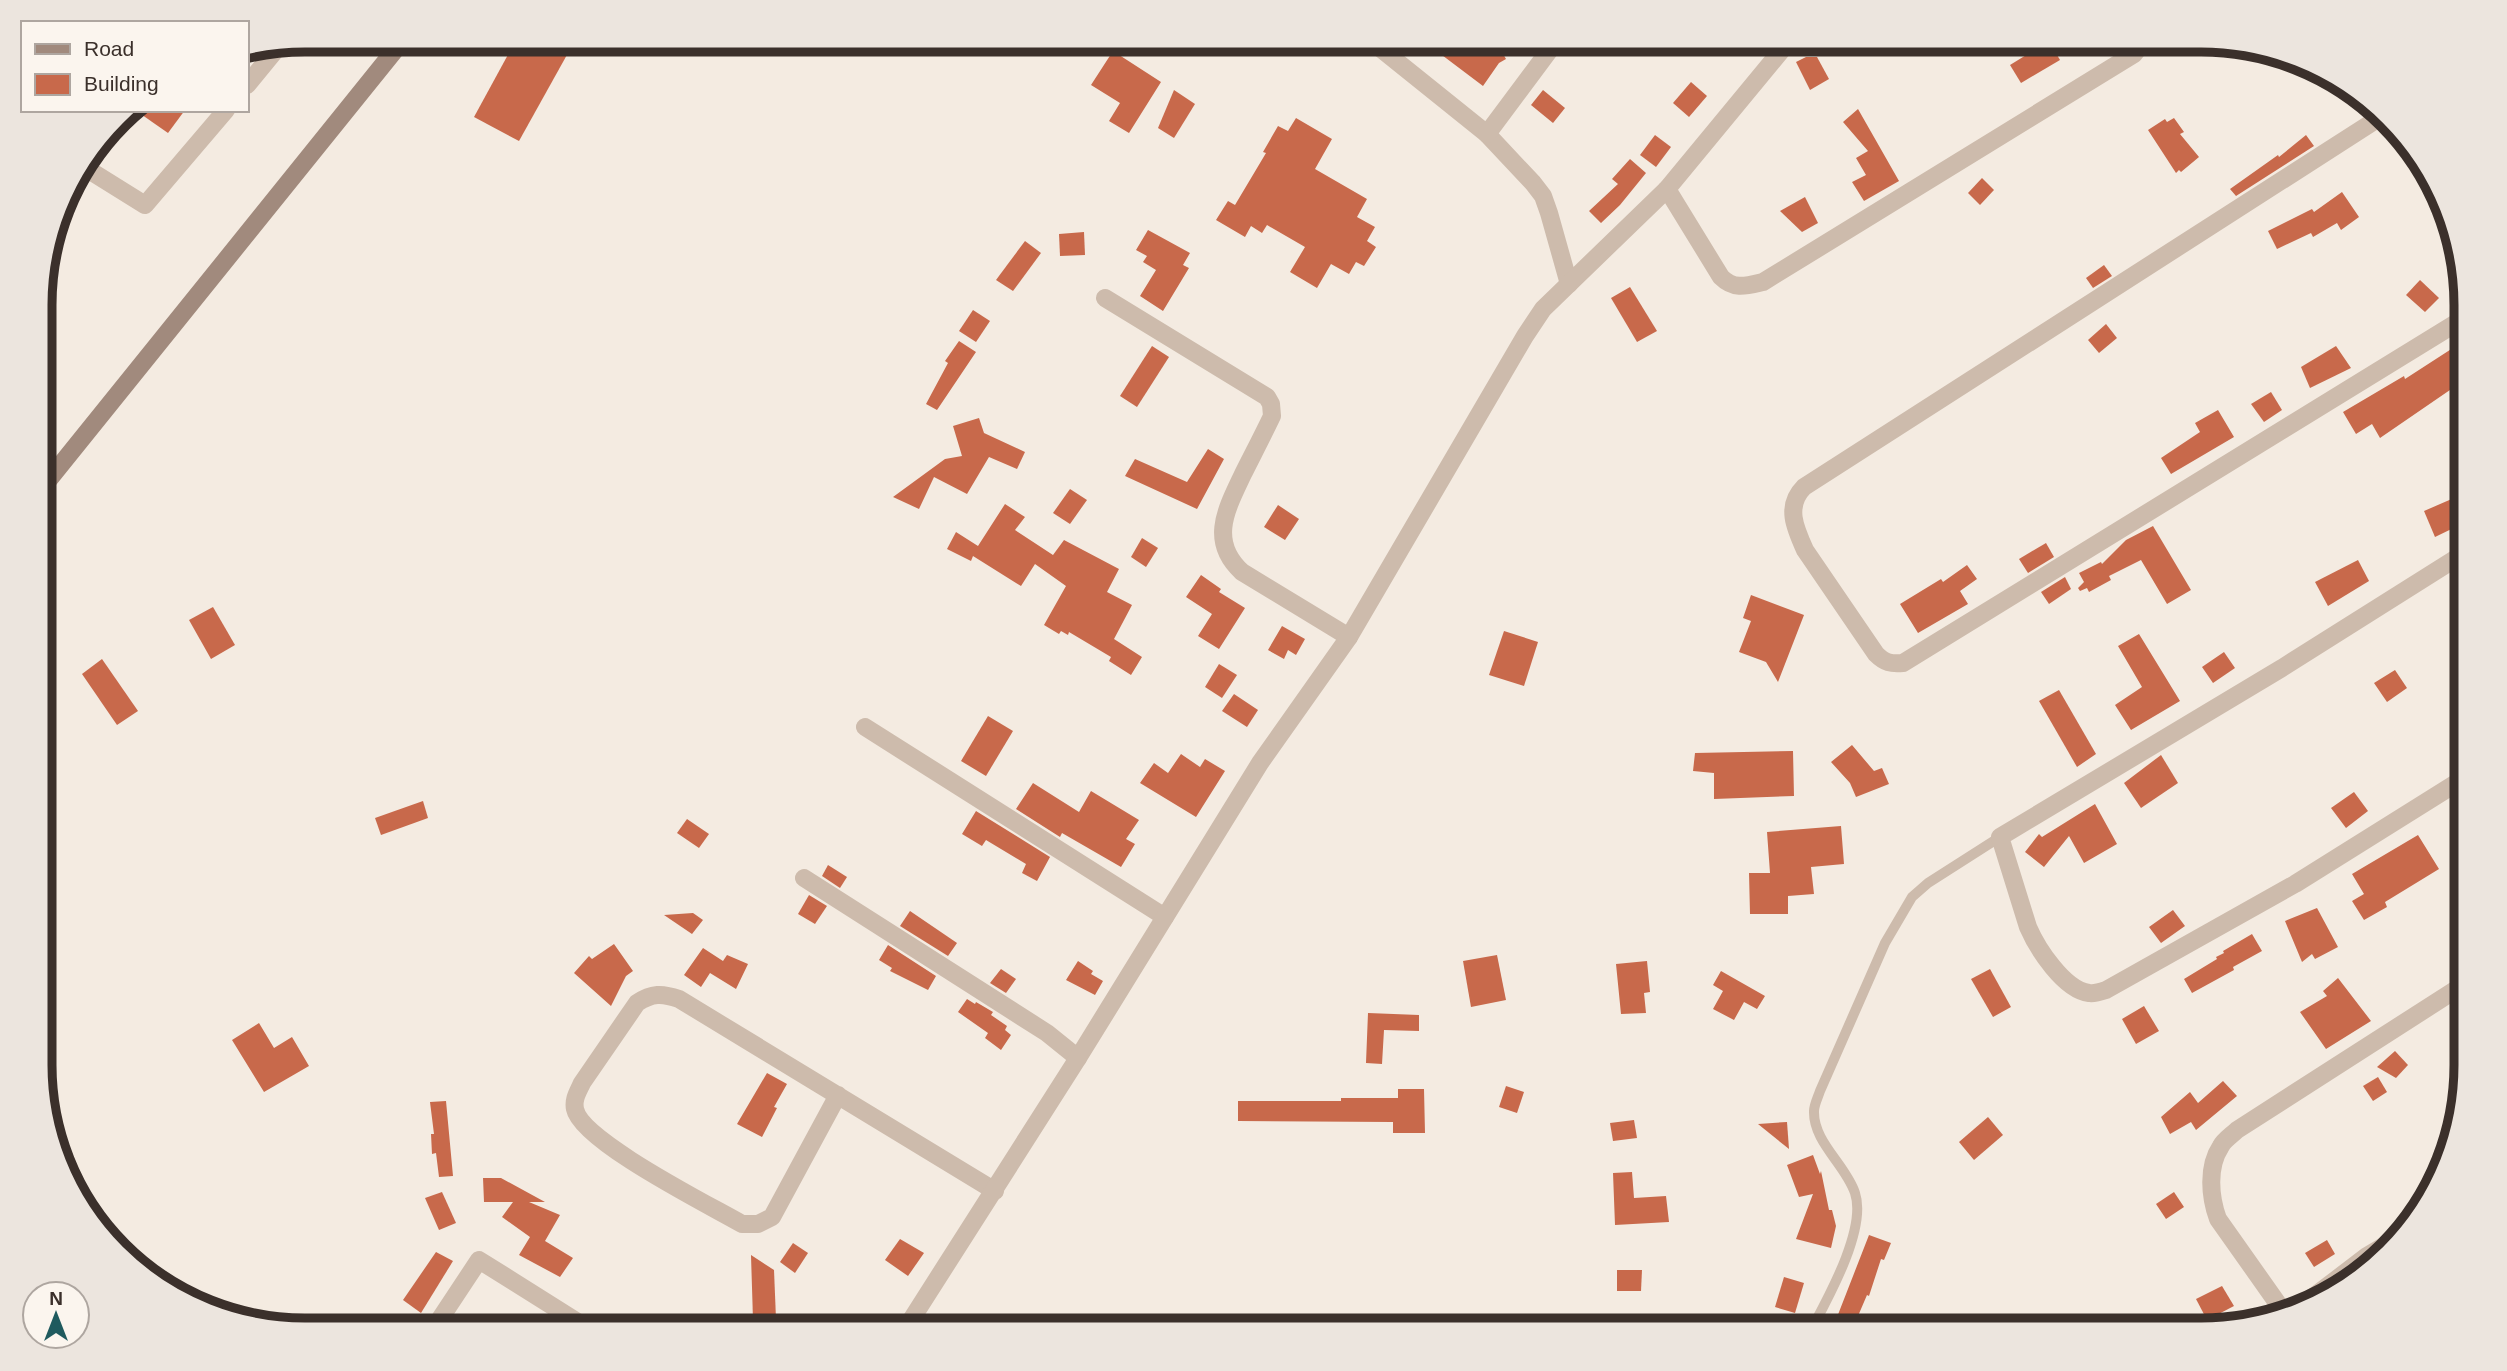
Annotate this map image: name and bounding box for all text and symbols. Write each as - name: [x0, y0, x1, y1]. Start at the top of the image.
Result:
- legend: [21, 21, 248, 112]
- text: Road: [84, 37, 134, 60]
- text: Building: [84, 72, 159, 95]
- north arrow: [21, 1280, 91, 1350]
- text: N: [49, 1288, 63, 1309]

